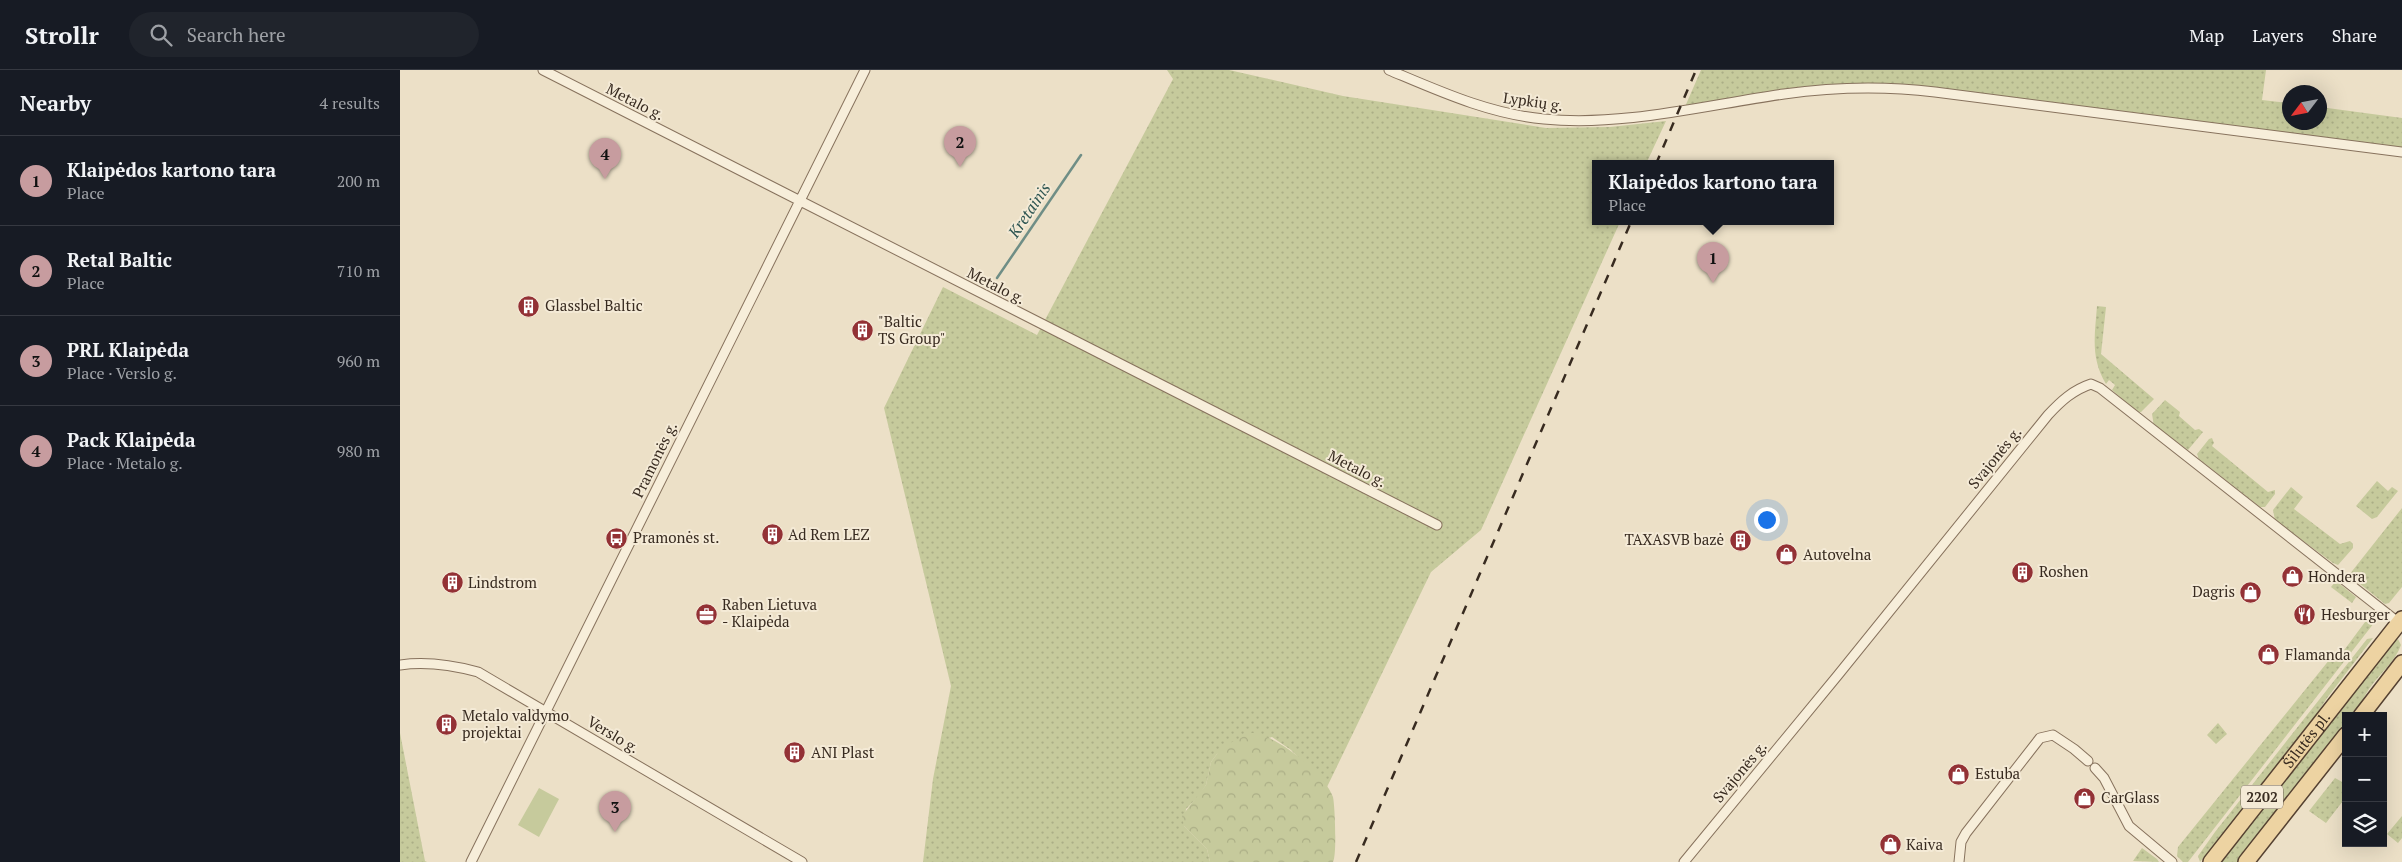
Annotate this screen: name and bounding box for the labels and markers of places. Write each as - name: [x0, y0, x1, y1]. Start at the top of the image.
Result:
- pin: 2: [944, 126, 976, 167]
- pin: 4: [589, 138, 621, 179]
- pin: 1: [1697, 242, 1729, 283]
- building icon: Glassbel Baltic: [517, 294, 541, 318]
- place label: Glassbel Baltic: [545, 295, 643, 315]
- place label: "Baltic TS Group": [878, 311, 946, 348]
- building icon: "Baltic TS Group": [850, 319, 874, 343]
- building icon: Ad Rem LEZ: [760, 523, 784, 547]
- place label: Ad Rem LEZ: [788, 524, 870, 544]
- bus stop icon: Pramonės st.: [605, 526, 629, 550]
- place label: Pramonės st.: [633, 527, 719, 547]
- building icon: TAXASVB bazė: [1728, 528, 1752, 552]
- place label: TAXASVB bazė: [1624, 529, 1724, 549]
- shop icon: Autovelna: [1775, 543, 1799, 567]
- place label: Autovelna: [1803, 544, 1872, 564]
- building icon: Roshen: [2011, 560, 2035, 584]
- place label: Roshen: [2039, 561, 2088, 581]
- shop icon: Hondera: [2280, 565, 2304, 589]
- place label: Hondera: [2308, 566, 2366, 586]
- building icon: Lindstrom: [440, 571, 464, 595]
- place label: Lindstrom: [468, 572, 537, 592]
- shop icon: Dagris: [2239, 580, 2263, 604]
- place label: Dagris: [2192, 581, 2235, 601]
- place label: Raben Lietuva - Klaipėda: [722, 594, 817, 631]
- office icon: Raben Lietuva - Klaipėda: [694, 602, 718, 626]
- restaurant icon: Hesburger: [2293, 603, 2317, 627]
- place label: Hesburger: [2321, 604, 2390, 624]
- shop icon: Flamanda: [2257, 643, 2281, 667]
- place label: Flamanda: [2285, 644, 2351, 664]
- place label: Metalo valdymo projektai: [462, 705, 569, 742]
- building icon: Metalo valdymo projektai: [434, 713, 458, 737]
- building icon: ANI Plast: [783, 741, 807, 765]
- place label: ANI Plast: [811, 742, 875, 762]
- shop icon: Estuba: [1947, 762, 1971, 786]
- place label: Estuba: [1975, 763, 2021, 783]
- shop icon: CarGlass: [2073, 786, 2097, 810]
- place label: CarGlass: [2101, 787, 2159, 807]
- pin: 3: [599, 791, 631, 832]
- shop icon: Kaiva: [1878, 833, 1902, 857]
- place label: Kaiva: [1906, 834, 1943, 854]

